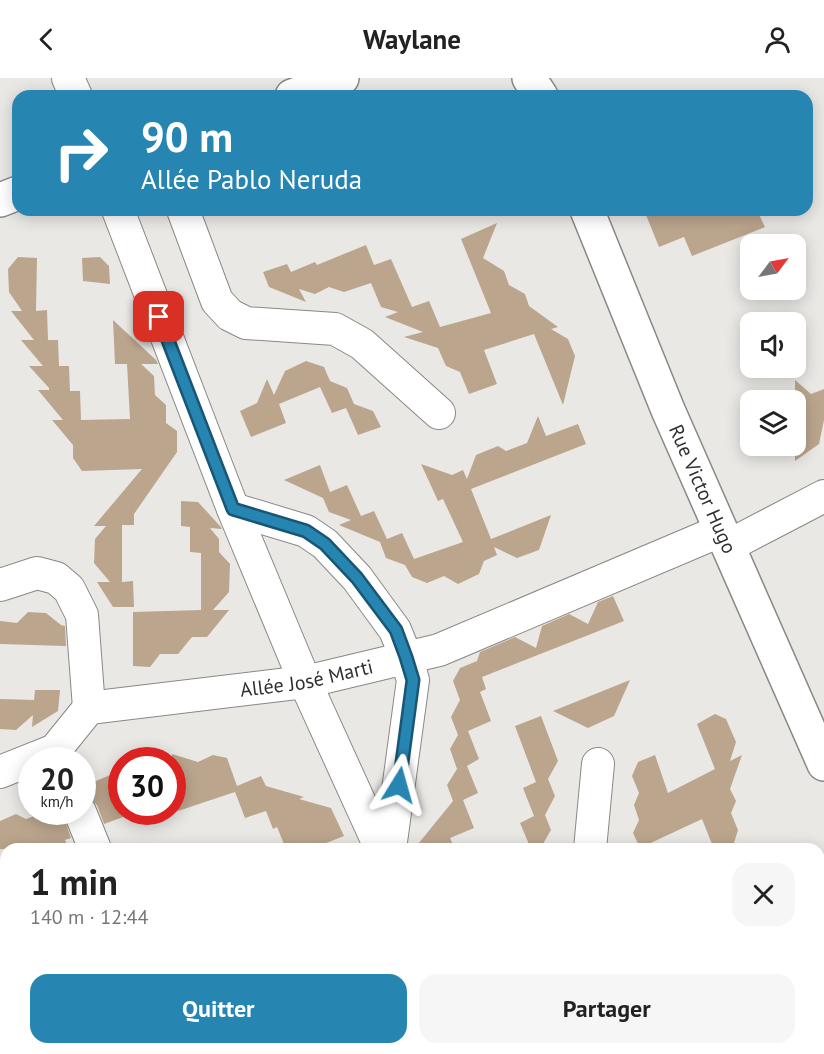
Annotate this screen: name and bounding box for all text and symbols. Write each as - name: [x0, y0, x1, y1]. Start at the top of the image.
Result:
- text: Waylane: [363, 22, 461, 56]
- icon: back: [30, 23, 63, 56]
- icon: person: [761, 23, 794, 56]
- text: 90 m: [141, 109, 233, 164]
- icon: right: [42, 114, 120, 192]
- text: Allée Pablo Neruda: [141, 162, 362, 196]
- north arrow: [740, 234, 806, 300]
- map controls: [740, 234, 806, 456]
- pin: [133, 291, 184, 342]
- icon: arrive: [142, 300, 175, 333]
- button: sound: [740, 312, 806, 378]
- button: layers: [740, 390, 806, 456]
- street label: Rue Victor Hugo: [663, 420, 743, 557]
- street label: Allée José Marti: [239, 653, 376, 703]
- speed limit sign: 30: [108, 747, 186, 825]
- position arrow: [367, 753, 431, 817]
- text: 20: [40, 759, 74, 798]
- text: km/h: [41, 792, 73, 811]
- text: 1 min: [30, 858, 118, 905]
- button: close: [732, 863, 795, 926]
- text: 140 m · 12:44: [30, 904, 148, 930]
- button: Quitter: [30, 974, 407, 1043]
- button: Partager: [419, 974, 795, 1043]

